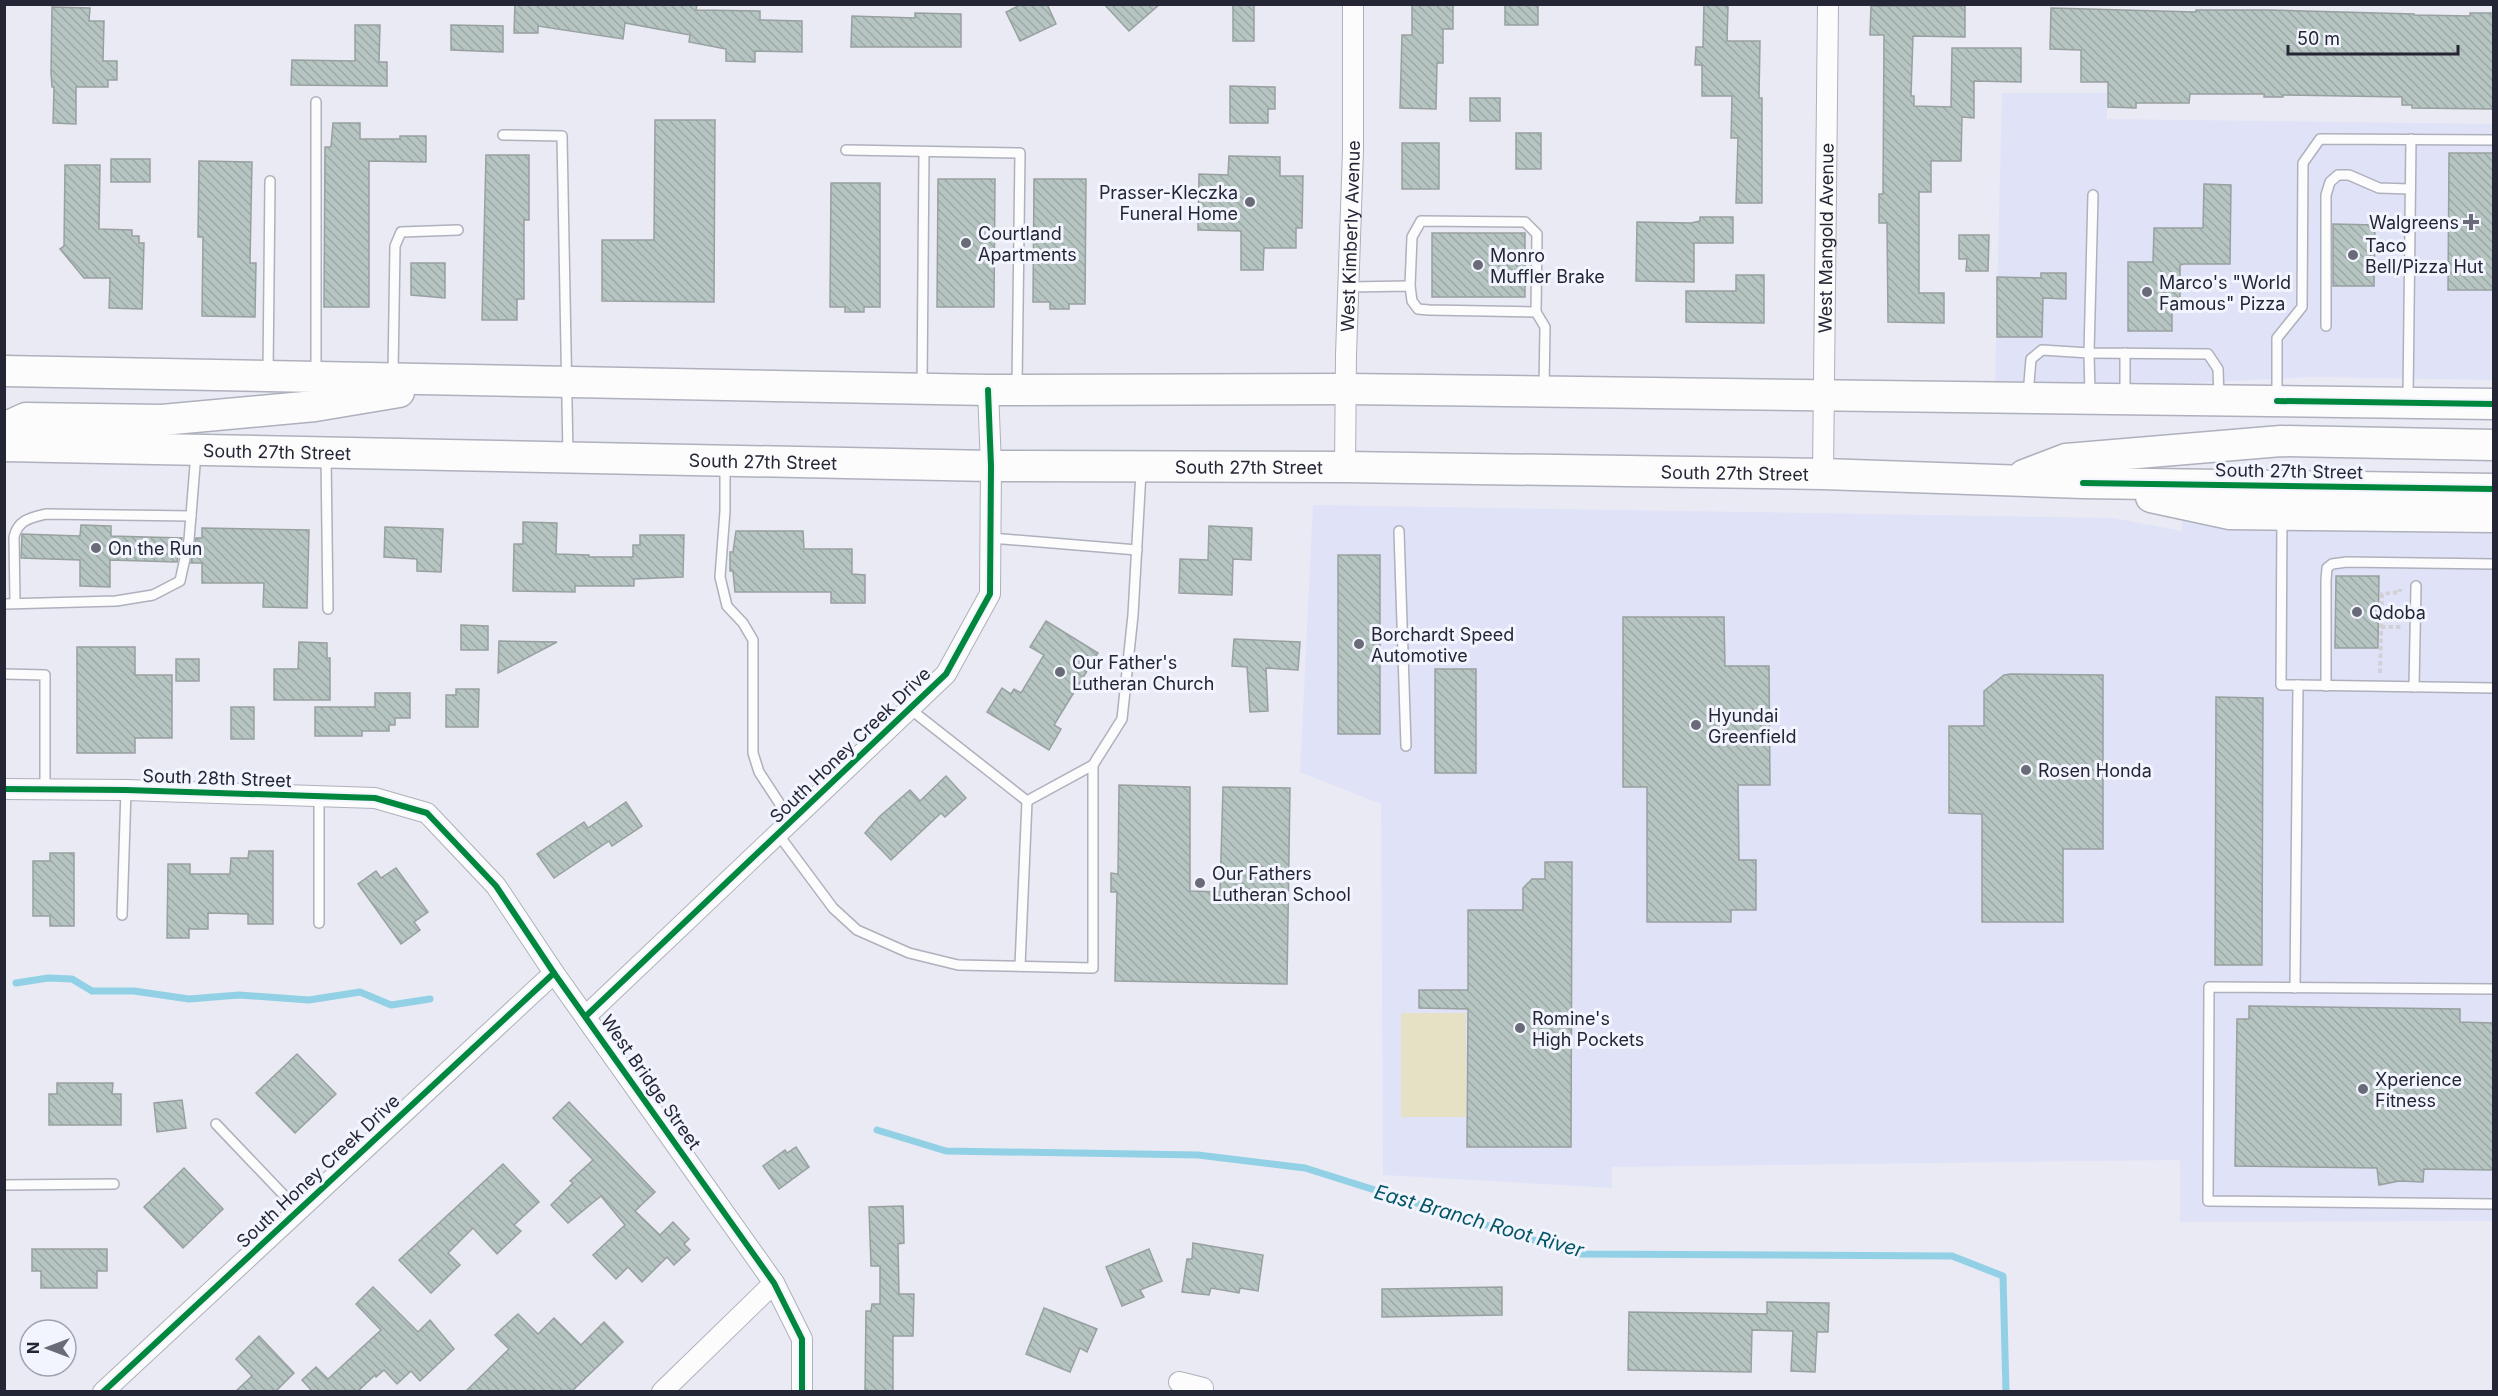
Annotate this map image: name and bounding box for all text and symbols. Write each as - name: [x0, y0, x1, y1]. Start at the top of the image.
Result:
- scale bar: [2288, 18, 2458, 56]
- text: 50 m: [2297, 28, 2340, 49]
- street label: West Kimberly Avenue: [1336, 140, 1364, 332]
- street label: West Mangold Avenue: [1814, 143, 1837, 333]
- place label: Prasser-Kleczka Funeral Home: [1099, 182, 1238, 224]
- marker: Prasser-Kleczka Funeral Home: [1243, 195, 1257, 209]
- place label: Walgreens: [2369, 212, 2459, 233]
- marker: Walgreens: [2464, 215, 2478, 229]
- place label: Courtland Apartments: [978, 223, 1077, 265]
- place label: Taco Bell/Pizza Hut: [2365, 235, 2483, 277]
- marker: Courtland Apartments: [959, 236, 973, 250]
- place label: Monro Muffler Brake: [1490, 245, 1605, 287]
- marker: Taco Bell/Pizza Hut: [2346, 248, 2360, 262]
- marker: Monro Muffler Brake: [1471, 258, 1485, 272]
- place label: Marco's "World Famous" Pizza: [2159, 272, 2291, 314]
- marker: Marco's "World Famous" Pizza: [2140, 285, 2154, 299]
- street label: South 27th Street: [203, 440, 351, 464]
- street label: South 27th Street: [689, 449, 837, 473]
- street label: South 27th Street: [1175, 456, 1323, 477]
- street label: South 27th Street: [2215, 459, 2363, 483]
- street label: South 27th Street: [1660, 461, 1809, 484]
- place label: On the Run: [108, 538, 202, 559]
- marker: On the Run: [89, 541, 103, 555]
- place label: Qdoba: [2369, 602, 2426, 623]
- marker: Qdoba: [2350, 605, 2364, 619]
- place label: Borchardt Speed Automotive: [1371, 624, 1514, 666]
- marker: Borchardt Speed Automotive: [1352, 637, 1366, 651]
- place label: Our Father's Lutheran Church: [1072, 652, 1214, 694]
- street label: South Honey Creek Drive: [765, 663, 935, 827]
- marker: Our Father's Lutheran Church: [1053, 665, 1067, 679]
- place label: Hyundai Greenfield: [1708, 705, 1796, 747]
- marker: Hyundai Greenfield: [1689, 718, 1703, 732]
- place label: Rosen Honda: [2038, 760, 2152, 781]
- marker: Rosen Honda: [2019, 763, 2033, 777]
- street label: South 28th Street: [142, 765, 292, 791]
- place label: Our Fathers Lutheran School: [1212, 863, 1351, 905]
- marker: Our Fathers Lutheran School: [1193, 876, 1207, 890]
- place label: Romine's High Pockets: [1532, 1008, 1644, 1050]
- street label: West Bridge Street: [597, 1011, 705, 1153]
- marker: Romine's High Pockets: [1513, 1021, 1527, 1035]
- place label: Xperience Fitness: [2375, 1069, 2462, 1111]
- marker: Xperience Fitness: [2356, 1082, 2370, 1096]
- street label: South Honey Creek Drive: [232, 1090, 404, 1252]
- water label: East Branch Root River: [1372, 1180, 1587, 1263]
- north arrow: [18, 1318, 78, 1378]
- text: N: [23, 1342, 43, 1354]

